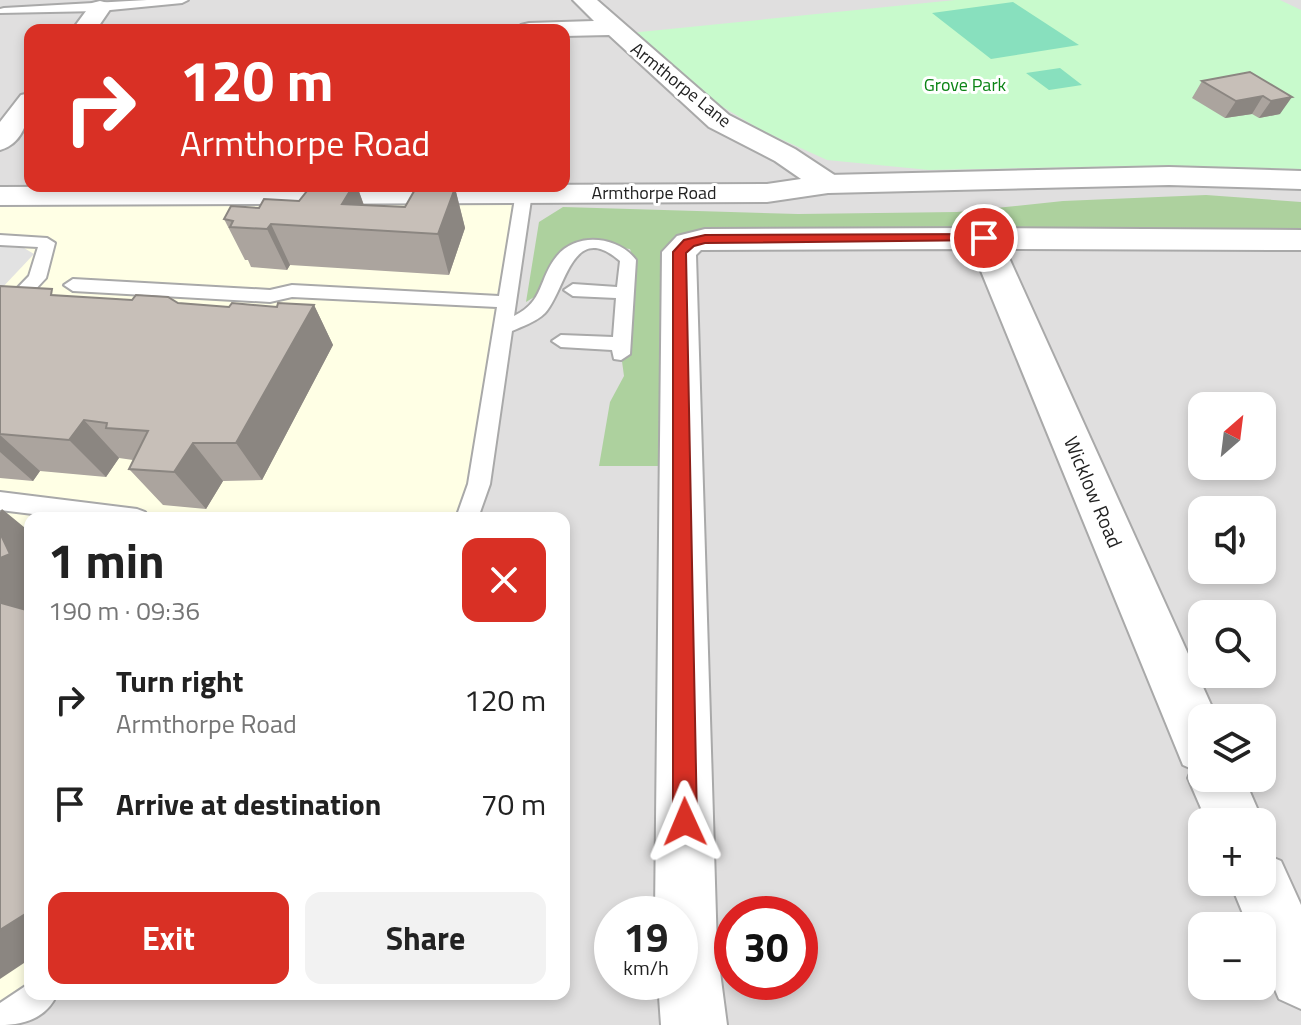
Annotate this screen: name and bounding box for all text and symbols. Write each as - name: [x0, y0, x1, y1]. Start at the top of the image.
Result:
- street label: Armthorpe Lane: [625, 36, 737, 134]
- text: 120 m: [180, 38, 333, 123]
- icon: right: [48, 56, 152, 160]
- park label: Grove Park: [924, 71, 1007, 98]
- text: Armthorpe Road: [180, 115, 430, 170]
- street label: Armthorpe Road: [591, 179, 717, 206]
- pin: [950, 204, 1018, 272]
- icon: arrive: [962, 216, 1006, 260]
- north arrow: [1188, 392, 1276, 480]
- map controls: [1188, 392, 1276, 1000]
- street label: Wicklow Road: [1056, 431, 1131, 552]
- button: sound: [1188, 496, 1276, 584]
- text: 1 min: [48, 524, 165, 597]
- button: close: [462, 538, 546, 622]
- text: 190 m · 09:36: [48, 591, 200, 630]
- button: search: [1188, 600, 1276, 688]
- text: Turn right: [116, 658, 244, 704]
- text: 120 m: [464, 677, 546, 723]
- icon: right: [48, 678, 92, 722]
- text: Armthorpe Road: [116, 704, 297, 743]
- button: layers: [1188, 704, 1276, 792]
- position arrow: [643, 780, 727, 864]
- text: Arrive at destination: [116, 781, 381, 827]
- text: 70 m: [481, 781, 546, 827]
- icon: arrive: [48, 782, 92, 826]
- button: +: [1188, 808, 1276, 896]
- button: Exit: [48, 892, 289, 984]
- button: Share: [305, 892, 546, 984]
- speed limit sign: 30: [714, 896, 818, 1000]
- text: 19: [624, 907, 668, 968]
- button: −: [1188, 912, 1276, 1000]
- text: km/h: [623, 952, 669, 983]

